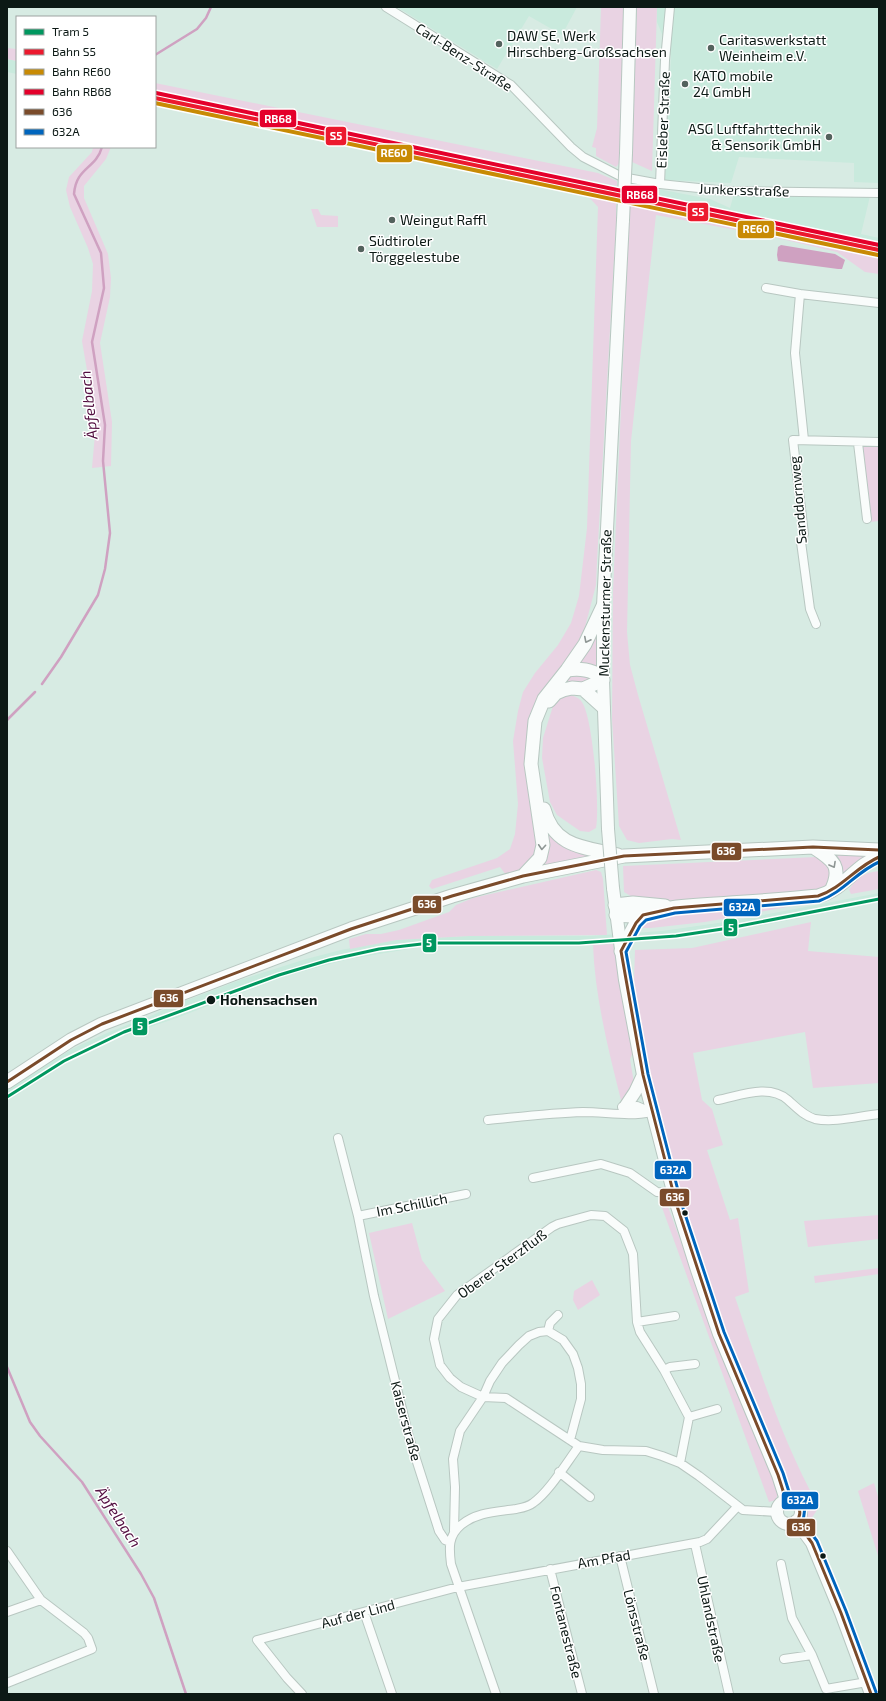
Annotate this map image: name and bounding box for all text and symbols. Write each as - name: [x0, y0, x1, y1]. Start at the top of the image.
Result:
- legend: [16, 16, 156, 148]
- street label: Carl-Benz-Straße: [413, 19, 516, 94]
- text: Tram 5: [52, 24, 89, 38]
- place label: DAW SE, Werk Hirschberg-Großsachsen: [507, 27, 667, 60]
- place label: Caritaswerkstatt Weinheim e.V.: [719, 31, 826, 64]
- marker: DAW SE, Werk Hirschberg-Großsachsen: [494, 39, 504, 49]
- marker: Caritaswerkstatt Weinheim e.V.: [706, 43, 716, 53]
- text: Bahn S5: [52, 44, 96, 58]
- text: Bahn RE60: [52, 64, 111, 78]
- place label: KATO mobile 24 GmbH: [693, 67, 773, 100]
- street label: Eisleber Straße: [652, 71, 673, 169]
- marker: KATO mobile 24 GmbH: [680, 79, 690, 89]
- text: Bahn RB68: [52, 84, 112, 98]
- text: 636: [52, 104, 73, 118]
- line badge: RB68: [259, 109, 297, 128]
- text: RB68: [264, 112, 292, 125]
- place label: ASG Luftfahrttechnik & Sensorik GmbH: [688, 120, 821, 153]
- text: 632A: [52, 124, 80, 138]
- line badge: S5: [325, 126, 347, 146]
- text: S5: [330, 129, 342, 142]
- marker: ASG Luftfahrttechnik & Sensorik GmbH: [824, 132, 834, 142]
- line badge: RE60: [376, 144, 413, 163]
- text: RE60: [381, 146, 408, 159]
- street label: Junkersstraße: [698, 179, 790, 200]
- line badge: RB68: [621, 185, 658, 204]
- text: RB68: [626, 188, 654, 201]
- line badge: S5: [687, 202, 709, 222]
- text: S5: [692, 205, 704, 218]
- place label: Weingut Raffl: [400, 211, 487, 228]
- marker: Weingut Raffl: [387, 215, 397, 225]
- line badge: RE60: [737, 220, 775, 239]
- text: RE60: [743, 222, 770, 235]
- place label: Südtiroler Törggelestube: [369, 232, 460, 265]
- marker: Südtiroler Törggelestube: [356, 244, 366, 254]
- water label: Äpfelbach: [75, 370, 101, 441]
- street label: Sanddornweg: [785, 455, 810, 545]
- street label: Muckensturmer Straße: [595, 529, 614, 677]
- one-way arrow: [584, 635, 592, 643]
- line badge: 636: [711, 842, 742, 861]
- one-way arrow: [538, 843, 547, 850]
- text: 636: [716, 844, 736, 857]
- one-way arrow: [829, 861, 836, 868]
- line badge: 636: [412, 895, 442, 914]
- text: 636: [417, 897, 437, 910]
- line badge: 632A: [723, 898, 761, 917]
- text: 632A: [729, 900, 756, 913]
- line badge: 5: [723, 918, 738, 937]
- text: 5: [728, 921, 734, 934]
- line badge: 5: [422, 933, 437, 953]
- text: 5: [426, 936, 432, 949]
- line badge: 636: [153, 989, 184, 1008]
- text: 636: [159, 991, 179, 1004]
- place label: Hohensachsen: [220, 991, 317, 1008]
- marker: Hohensachsen: [205, 994, 217, 1006]
- line badge: 5: [132, 1017, 148, 1036]
- text: 5: [137, 1019, 143, 1032]
- line badge: 632A: [654, 1160, 692, 1180]
- text: 632A: [660, 1163, 687, 1176]
- line badge: 636: [659, 1188, 690, 1207]
- street label: Im Schillich: [375, 1189, 449, 1220]
- text: 636: [665, 1190, 685, 1203]
- unlabelled marker: [680, 1208, 690, 1218]
- street label: Oberer Sterzfluß: [454, 1225, 550, 1302]
- street label: Kaiserstraße: [388, 1379, 425, 1463]
- water label: Äpfelbach: [92, 1482, 145, 1550]
- line badge: 632A: [781, 1491, 819, 1510]
- text: 632A: [787, 1493, 814, 1506]
- line badge: 636: [786, 1518, 816, 1537]
- text: 636: [791, 1520, 811, 1533]
- street label: Am Pfad: [576, 1546, 632, 1572]
- unlabelled marker: [818, 1551, 828, 1561]
- street label: Uhlandstraße: [694, 1574, 729, 1664]
- street label: Fontanestraße: [547, 1584, 586, 1680]
- street label: Lönsstraße: [620, 1587, 655, 1662]
- street label: Auf der Lind: [319, 1596, 397, 1632]

